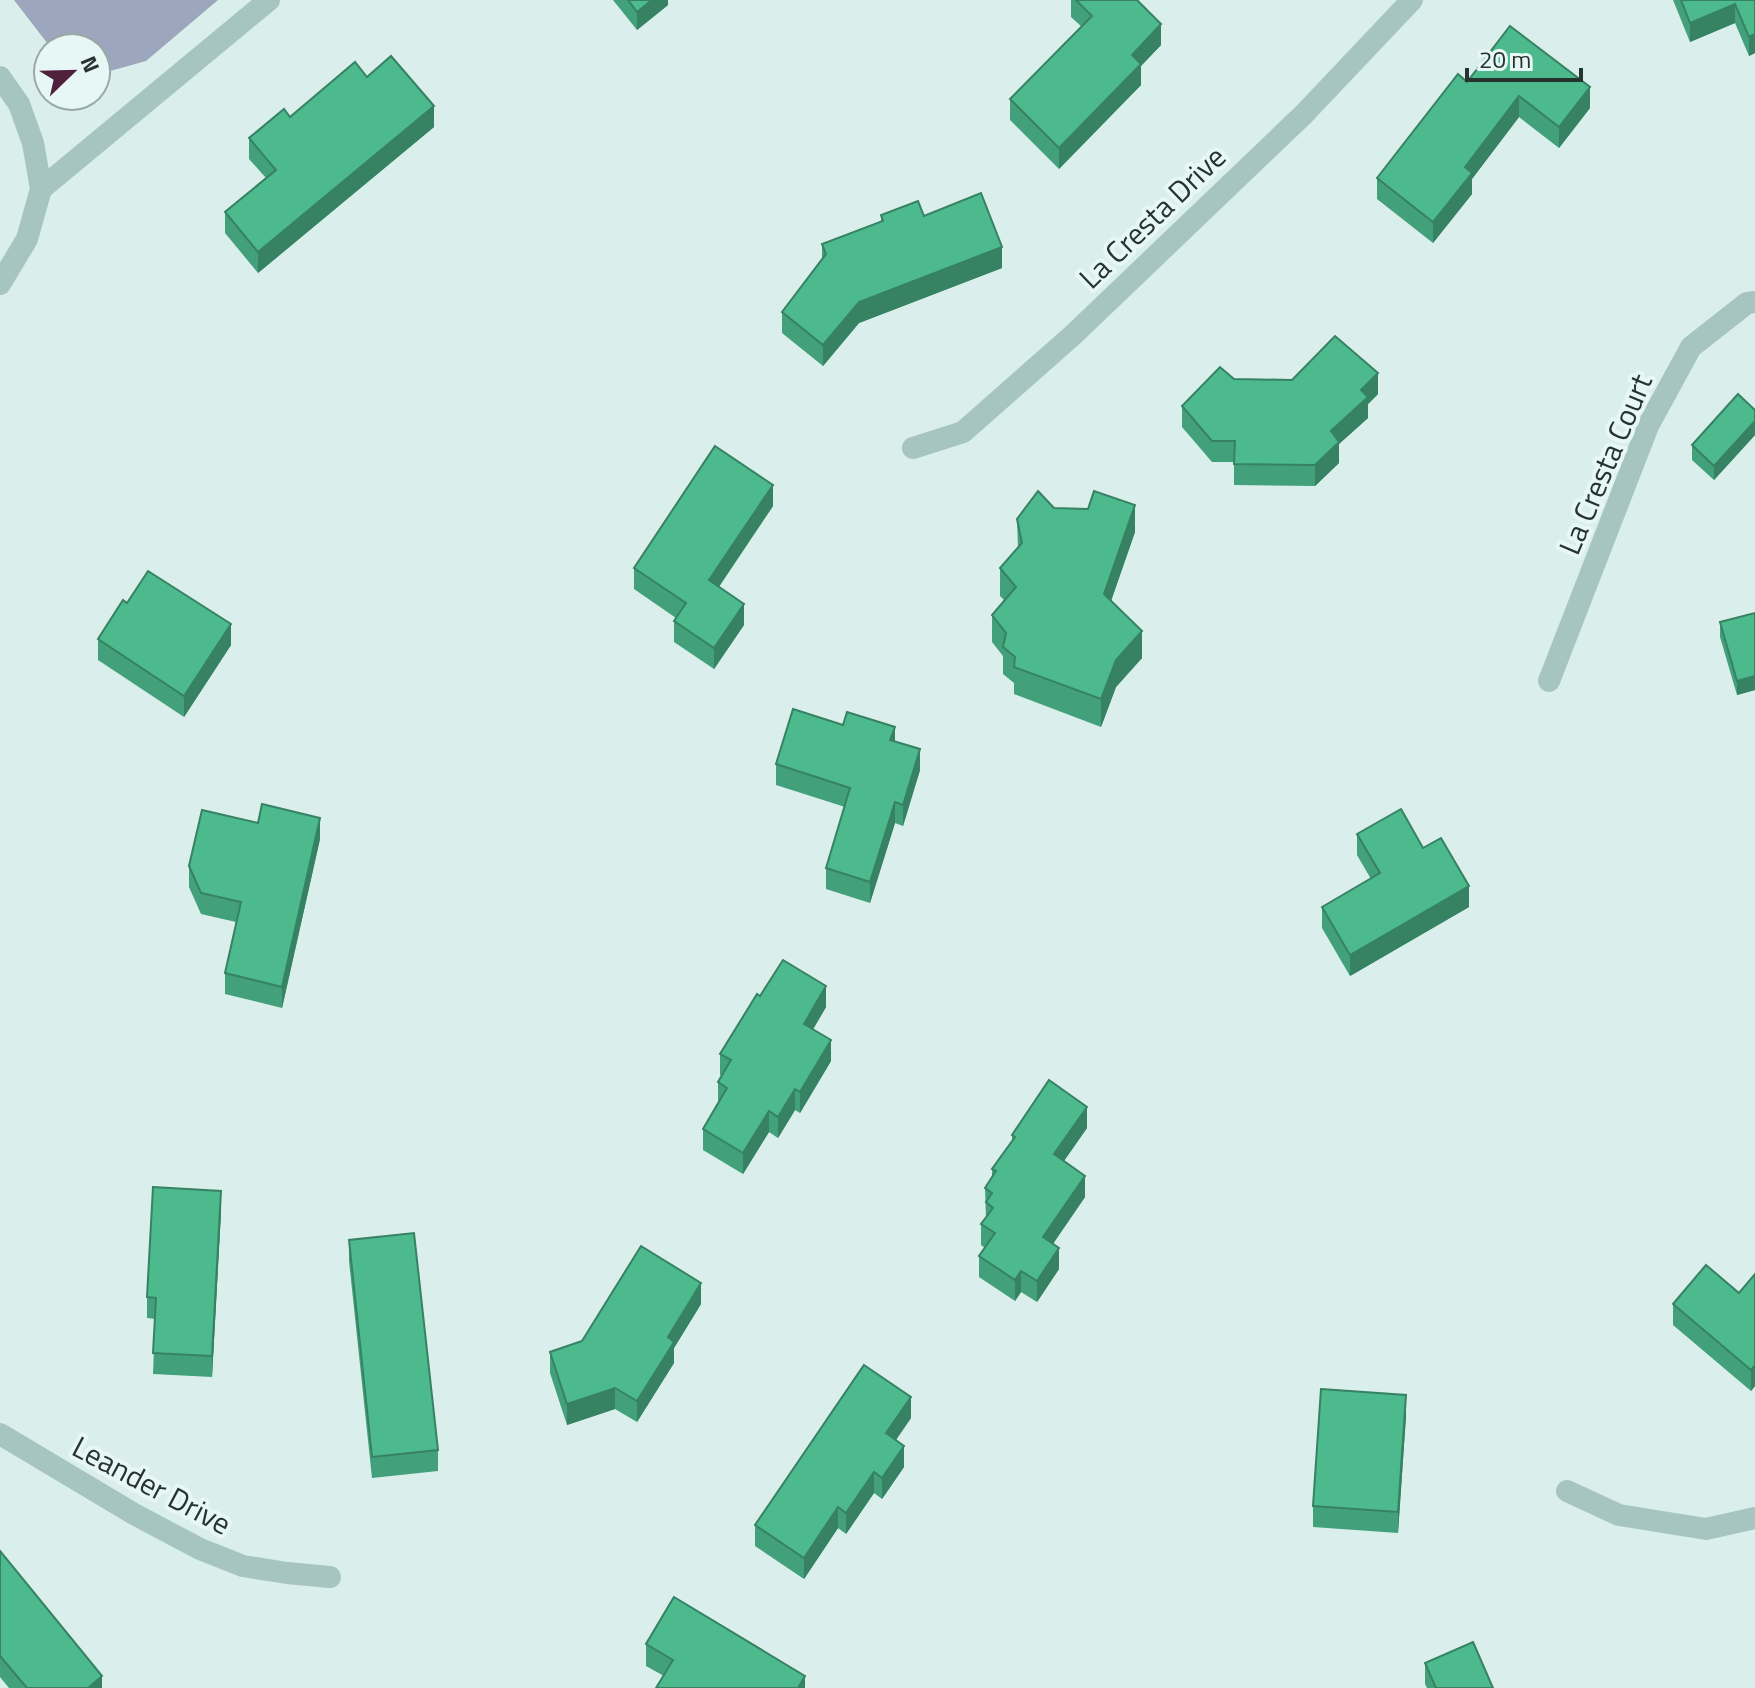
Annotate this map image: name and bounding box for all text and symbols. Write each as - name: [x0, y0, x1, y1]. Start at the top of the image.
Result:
- north arrow: [32, 32, 112, 112]
- scale bar: [1467, 32, 1581, 82]
- text: 20 m: [1479, 41, 1531, 77]
- text: N: [72, 51, 109, 78]
- street label: La Cresta Drive: [1068, 135, 1236, 299]
- street label: La Cresta Court: [1546, 366, 1664, 561]
- street label: Leander Drive: [64, 1424, 240, 1546]

